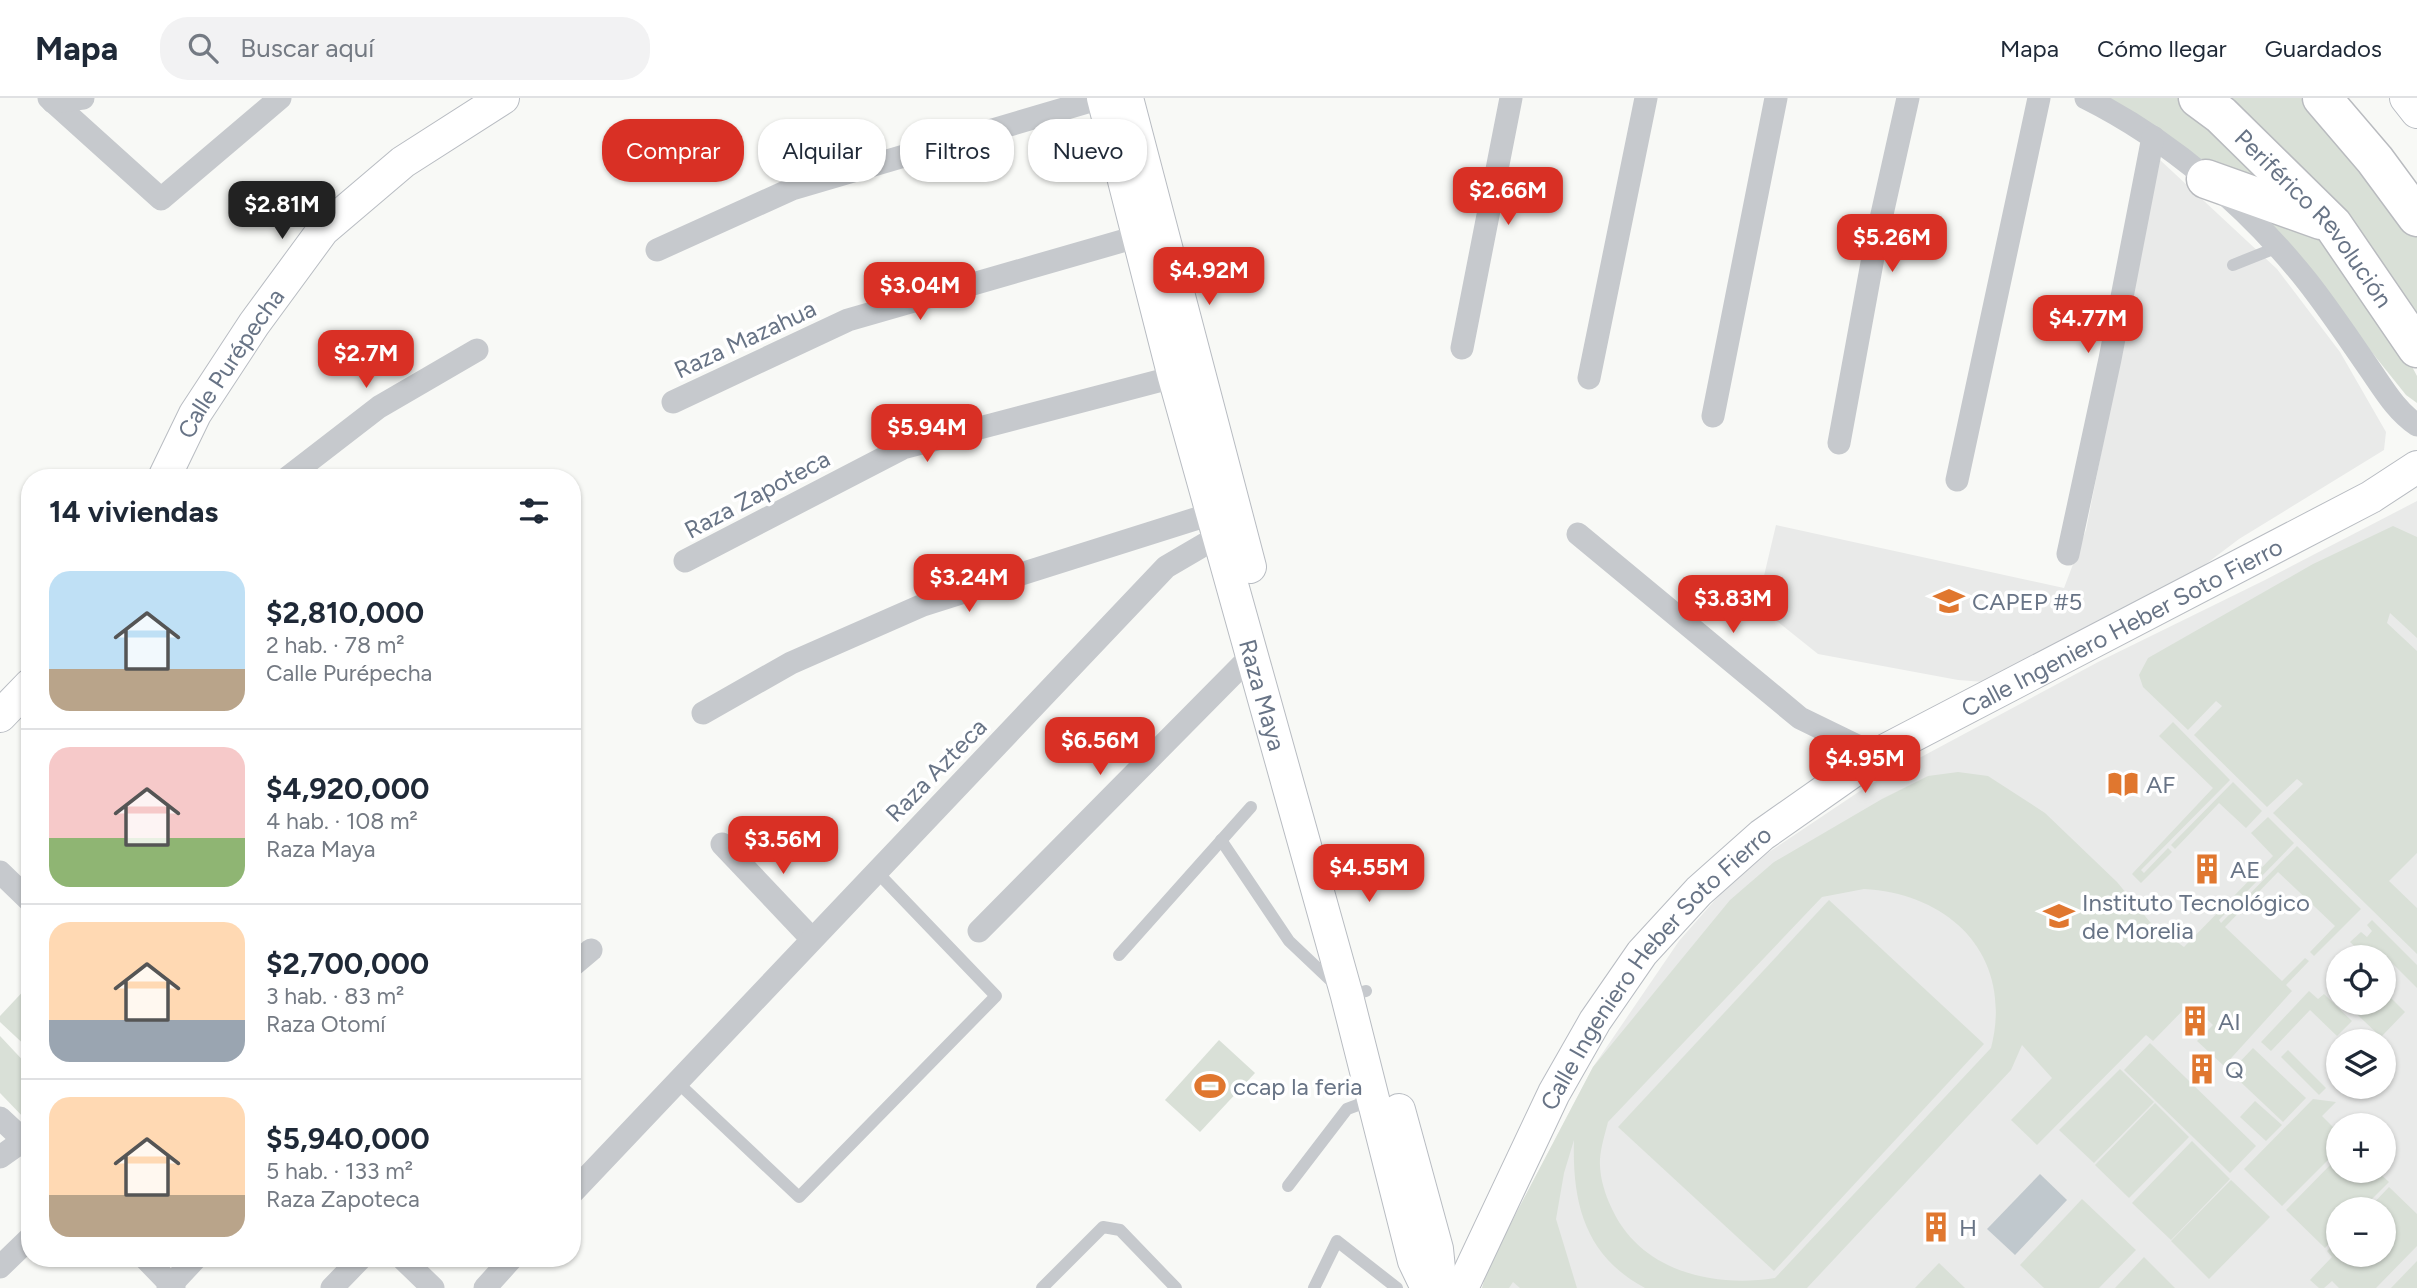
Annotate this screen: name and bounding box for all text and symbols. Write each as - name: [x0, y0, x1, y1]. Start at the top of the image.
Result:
- search box: [160, 17, 650, 80]
- text: Mapa: [35, 29, 118, 68]
- icon: search: [184, 29, 222, 67]
- text: Buscar aquí: [240, 32, 374, 64]
- text: Mapa: [2000, 34, 2059, 63]
- text: Cómo llegar: [2097, 34, 2227, 63]
- text: Guardados: [2265, 34, 2382, 63]
- chip: Comprar: [602, 119, 744, 182]
- chip: Alquilar: [758, 119, 886, 182]
- chip: Filtros: [900, 119, 1014, 182]
- chip: Nuevo: [1028, 119, 1147, 182]
- street label: Periférico Revolución: [2229, 123, 2399, 313]
- pin: $2.66M: [1451, 167, 1565, 227]
- text: $2.66M: [1469, 176, 1547, 204]
- pin: $2.81M: [225, 181, 339, 241]
- text: $2.81M: [244, 190, 320, 218]
- pin: $5.26M: [1835, 214, 1949, 274]
- text: $5.26M: [1853, 223, 1931, 251]
- pin: $4.92M: [1152, 248, 1266, 307]
- text: $4.92M: [1169, 256, 1249, 284]
- pin: $3.04M: [863, 262, 977, 322]
- text: $3.04M: [880, 271, 960, 299]
- street label: Calle Purépecha: [171, 282, 290, 443]
- street label: Raza Mazahua: [670, 294, 820, 384]
- pin: $4.77M: [2031, 296, 2145, 355]
- text: $4.77M: [2049, 304, 2127, 332]
- pin: $2.7M: [317, 330, 415, 390]
- text: $2.7M: [334, 339, 398, 367]
- pin: $5.94M: [870, 404, 984, 464]
- text: $5.94M: [887, 413, 967, 441]
- street label: Raza Zapoteca: [679, 444, 835, 544]
- icon: filters: [515, 492, 553, 530]
- text: 14 viviendas: [49, 493, 218, 530]
- street label: Calle Ingeniero Heber Soto Fierro: [1956, 531, 2287, 723]
- pin: $3.24M: [912, 554, 1026, 614]
- text: $3.24M: [930, 563, 1008, 591]
- pin: $3.83M: [1676, 575, 1790, 635]
- text: $3.83M: [1694, 584, 1772, 612]
- school or university icon: CAPEP #5: [1932, 584, 1966, 618]
- place label: CAPEP #5: [1972, 587, 2082, 616]
- text: $2,810,000: [266, 594, 424, 631]
- icon: home: [105, 599, 189, 683]
- text: 2 hab. · 78 m²: [266, 631, 405, 659]
- street label: Raza Maya: [1234, 636, 1292, 754]
- text: Calle Purépecha: [266, 659, 432, 687]
- street label: Raza Azteca: [880, 712, 992, 828]
- pin: $6.56M: [1043, 718, 1157, 777]
- text: $6.56M: [1061, 726, 1139, 754]
- pin: $4.95M: [1808, 736, 1922, 795]
- text: $4.95M: [1825, 744, 1905, 772]
- library icon: AF: [2106, 767, 2140, 801]
- text: $4,920,000: [266, 770, 430, 807]
- place label: AF: [2146, 770, 2175, 799]
- icon: home: [105, 775, 189, 859]
- text: 4 hab. · 108 m²: [266, 807, 418, 835]
- pin: $3.56M: [726, 816, 840, 876]
- street label: Calle Ingeniero Heber Soto Fierro: [1534, 819, 1776, 1114]
- text: $3.56M: [744, 825, 822, 853]
- text: Raza Maya: [266, 835, 375, 863]
- pin: $4.55M: [1312, 844, 1426, 904]
- building icon: AE: [2190, 852, 2224, 886]
- text: $4.55M: [1329, 853, 1409, 881]
- place label: AE: [2230, 855, 2260, 884]
- place label: Instituto Tecnológico de Morelia: [2082, 888, 2310, 945]
- school or university icon: Instituto Tecnológico de Morelia: [2042, 899, 2076, 933]
- text: $2,700,000: [266, 945, 429, 982]
- map controls: [2326, 945, 2396, 1267]
- button: locate: [2326, 945, 2396, 1015]
- icon: home: [105, 950, 189, 1034]
- text: 3 hab. · 83 m²: [266, 982, 404, 1010]
- building icon: AI: [2178, 1004, 2212, 1038]
- place label: AI: [2218, 1007, 2241, 1036]
- text: Raza Otomí: [266, 1010, 386, 1038]
- button: layers: [2326, 1029, 2396, 1099]
- building icon: Q: [2185, 1052, 2219, 1086]
- place label: Q: [2225, 1055, 2244, 1084]
- sports icon: ccap la feria: [1193, 1069, 1227, 1103]
- place label: ccap la feria: [1233, 1072, 1363, 1101]
- button: +: [2326, 1113, 2396, 1183]
- text: $5,940,000: [266, 1120, 430, 1157]
- icon: home: [105, 1125, 189, 1209]
- text: 5 hab. · 133 m²: [266, 1157, 413, 1185]
- text: Raza Zapoteca: [266, 1185, 420, 1213]
- button: −: [2326, 1197, 2396, 1267]
- building icon: H: [1919, 1210, 1953, 1244]
- place label: H: [1959, 1213, 1977, 1242]

